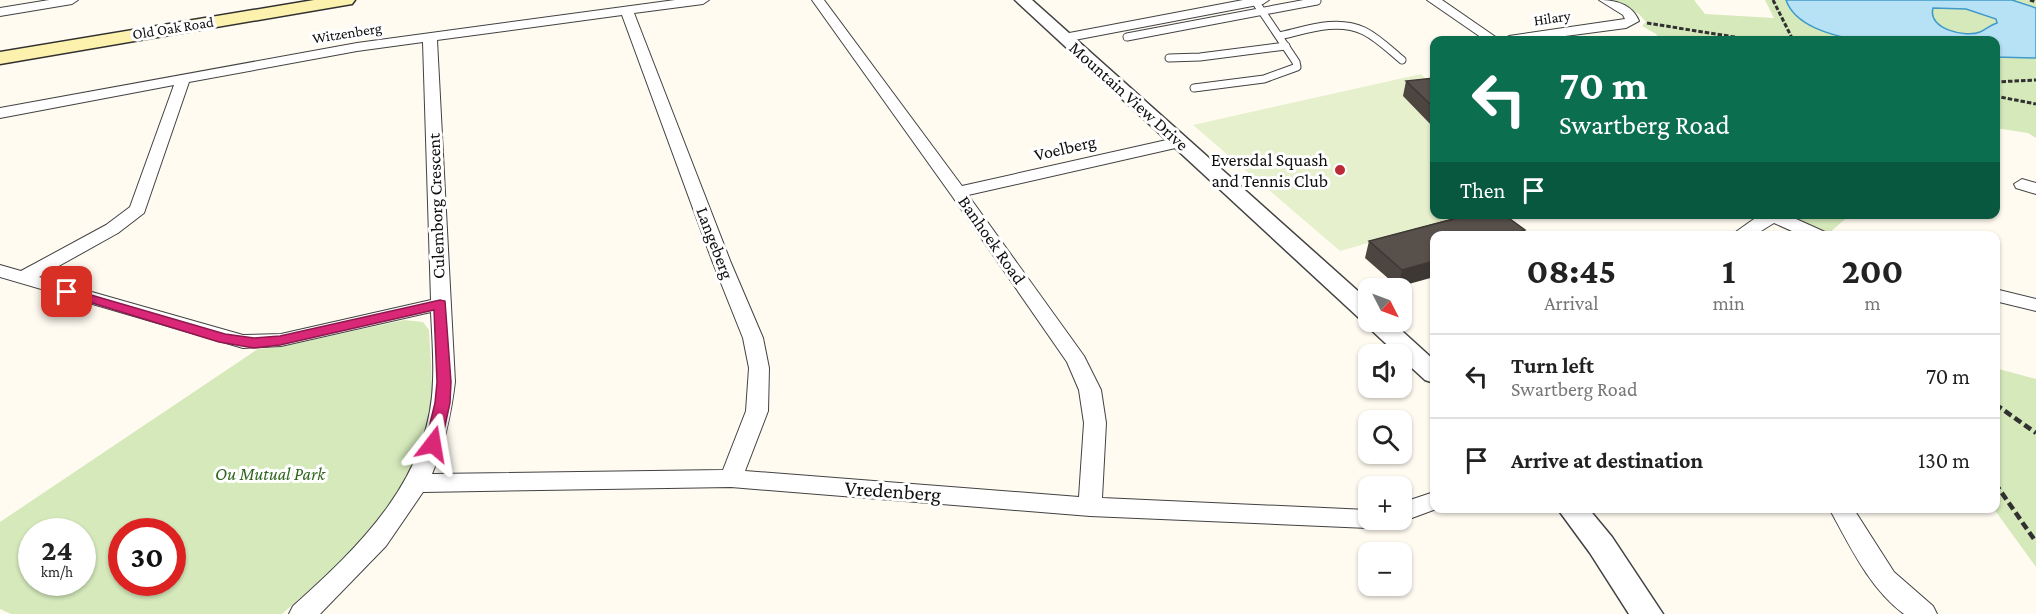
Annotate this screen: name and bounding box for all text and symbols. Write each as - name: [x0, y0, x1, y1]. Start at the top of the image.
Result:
- street label: Hilary: [1533, 7, 1572, 29]
- street label: Old Oak Road: [131, 14, 215, 42]
- street label: Witzenberg: [311, 20, 383, 47]
- street label: Mountain View Drive: [1065, 37, 1193, 155]
- icon: left: [1460, 60, 1538, 138]
- text: 70 m: [1559, 61, 1648, 108]
- text: Swartberg Road: [1559, 110, 1730, 140]
- street label: Voelberg: [1032, 131, 1098, 165]
- street label: Culemborg Crescent: [423, 132, 449, 279]
- place label: Eversdal Squash and Tennis Club: [1211, 150, 1328, 191]
- marker: Eversdal Squash and Tennis Club: [1333, 163, 1347, 177]
- icon: arrive: [1517, 174, 1550, 207]
- text: Then: [1460, 178, 1505, 203]
- street label: Banhoek Road: [954, 192, 1030, 288]
- street label: Langeberg: [692, 204, 738, 282]
- text: 08:45: [1527, 251, 1616, 291]
- text: 1: [1722, 251, 1736, 291]
- text: 200: [1841, 251, 1903, 291]
- pin: [41, 266, 92, 317]
- icon: arrive: [50, 275, 83, 308]
- north arrow: [1358, 278, 1412, 332]
- map controls: [1358, 278, 1412, 596]
- text: Arrival: [1544, 292, 1599, 314]
- text: min: [1713, 292, 1745, 314]
- text: m: [1864, 292, 1880, 314]
- button: sound: [1358, 344, 1412, 398]
- text: Turn left: [1511, 353, 1594, 378]
- icon: left: [1460, 360, 1493, 393]
- text: 70 m: [1926, 364, 1970, 389]
- text: Swartberg Road: [1511, 378, 1637, 400]
- button: search: [1358, 410, 1412, 464]
- position arrow: [401, 412, 465, 476]
- icon: arrive: [1460, 444, 1493, 477]
- text: Arrive at destination: [1511, 448, 1703, 473]
- text: 130 m: [1918, 448, 1970, 473]
- park label: Ou Mutual Park: [215, 464, 326, 484]
- street label: Vredenberg: [844, 476, 942, 506]
- button: +: [1358, 476, 1412, 530]
- speed limit sign: 30: [108, 518, 186, 596]
- text: 24: [41, 533, 73, 566]
- button: −: [1358, 542, 1412, 596]
- text: km/h: [41, 564, 73, 580]

